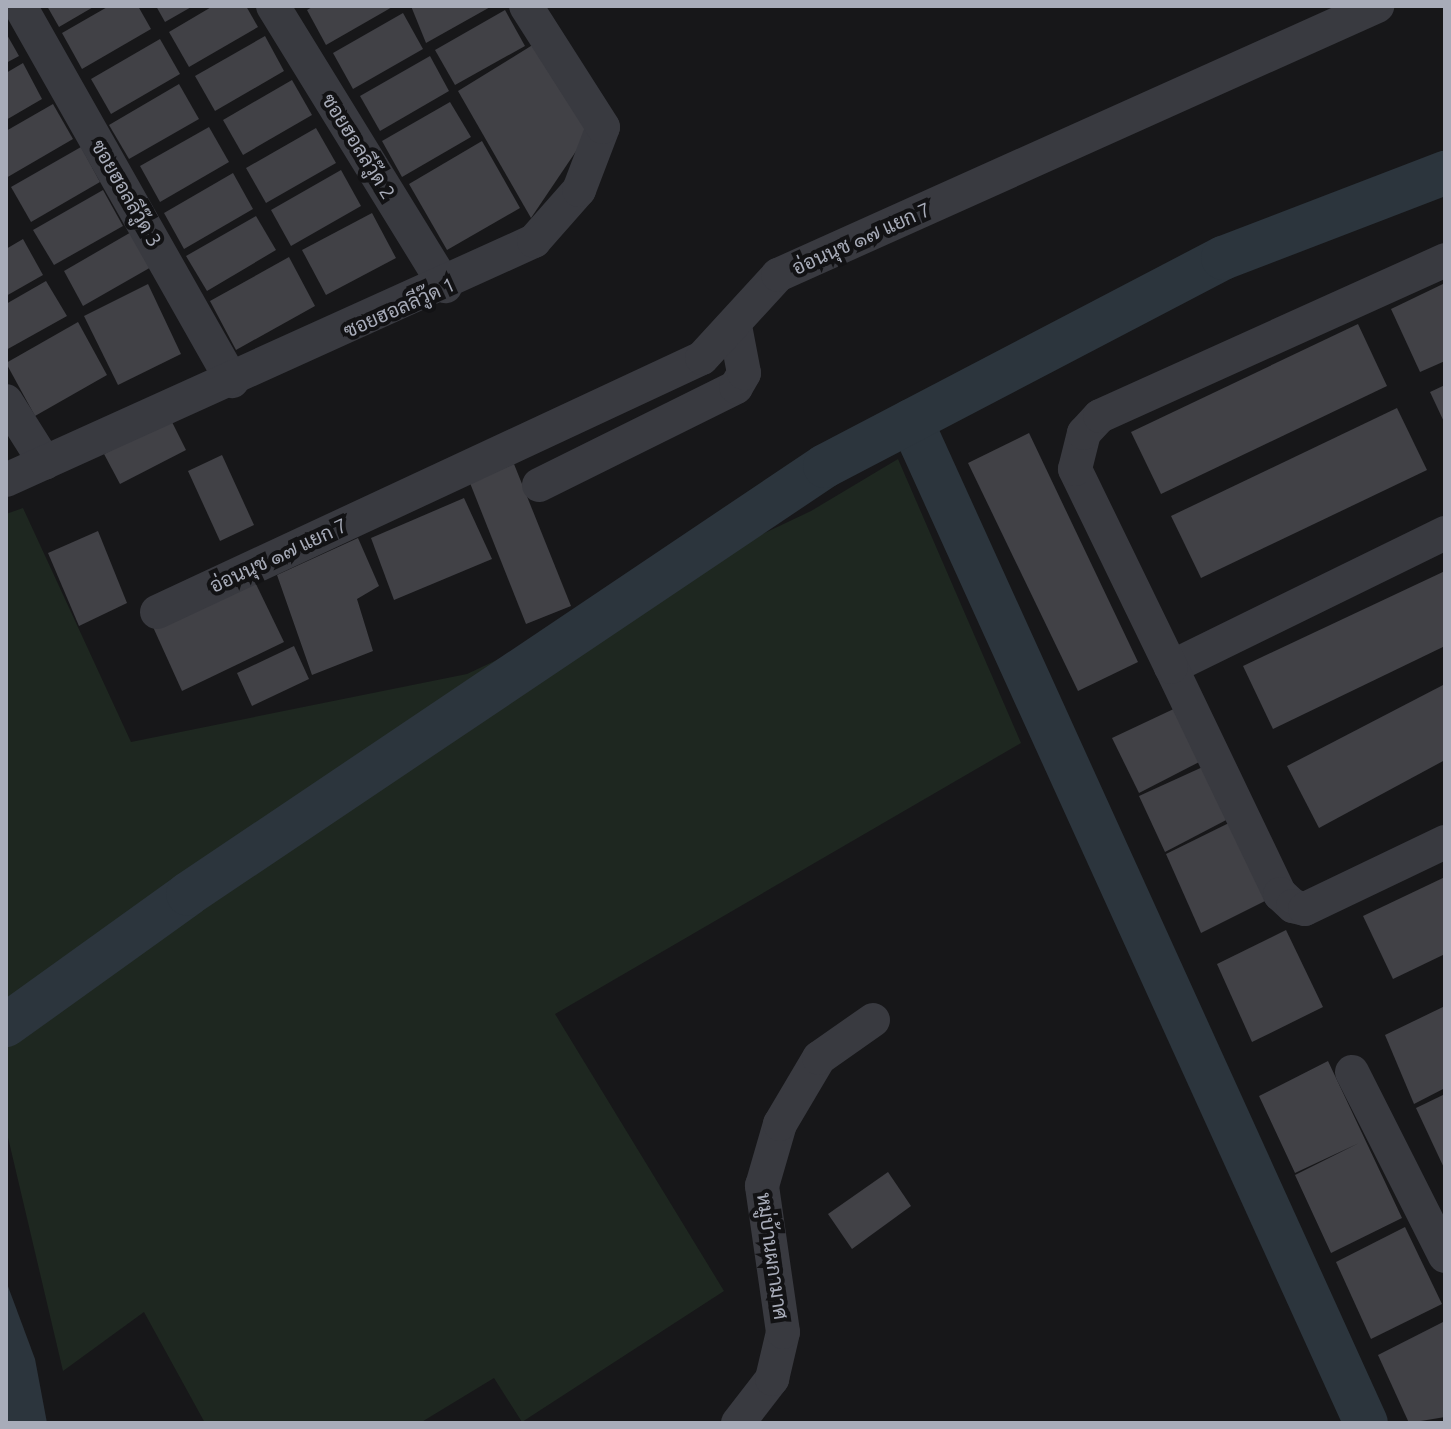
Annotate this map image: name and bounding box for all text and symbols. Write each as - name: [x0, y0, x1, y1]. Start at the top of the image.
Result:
- street label: ซอยฮอลลีวู๊ด 2: [317, 89, 401, 203]
- street label: ซอยฮอลลีวู๊ด 3: [87, 135, 167, 251]
- street label: อ่อนนุช ๑๗ แยก 7: [788, 197, 934, 279]
- street label: ซอยฮอลลีวู๊ด 1: [339, 272, 459, 342]
- street label: อ่อนนุช ๑๗ แยก 7: [205, 513, 351, 597]
- street label: หมู่บ้านผกามาศ: [752, 1191, 794, 1321]

